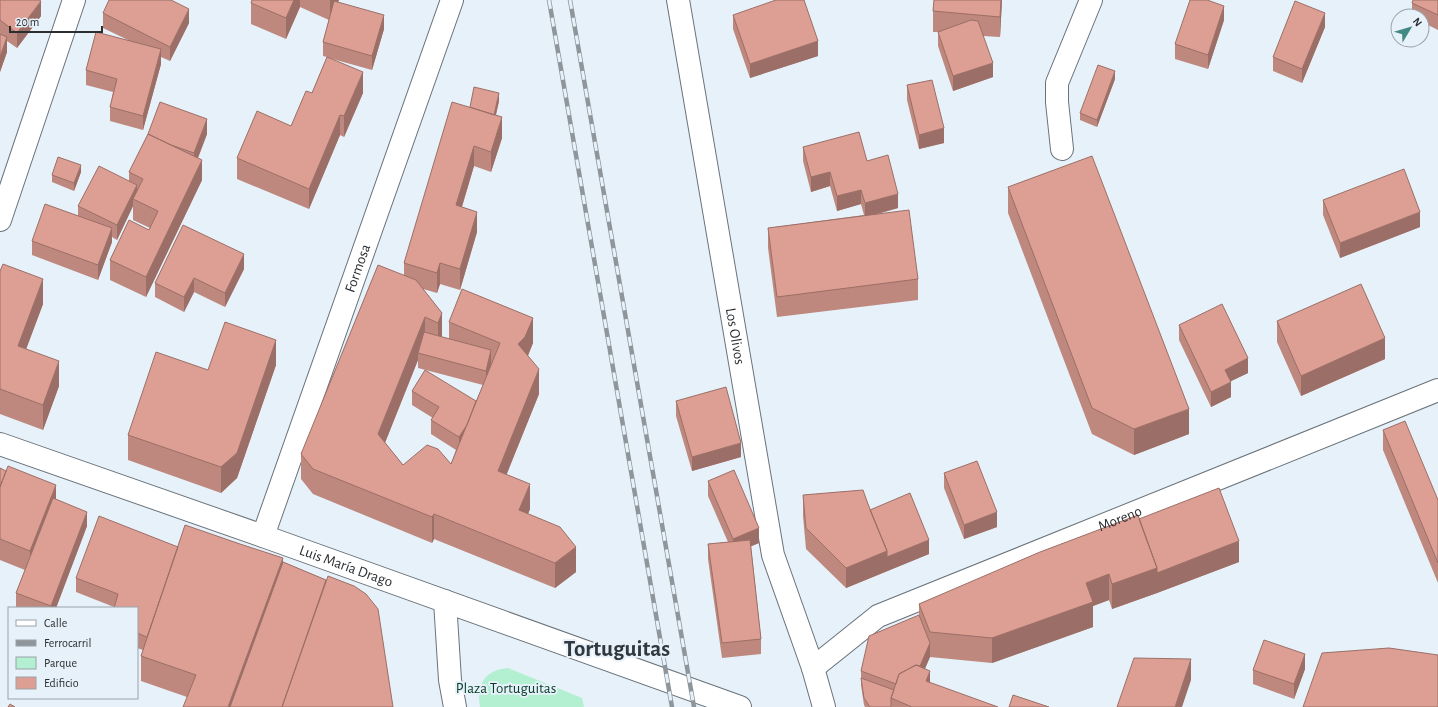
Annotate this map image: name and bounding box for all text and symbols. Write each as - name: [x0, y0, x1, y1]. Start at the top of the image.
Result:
- scale bar: [10, 8, 102, 34]
- north arrow: [1390, 8, 1430, 48]
- text: 20 m: [16, 16, 39, 28]
- text: N: [1411, 16, 1424, 29]
- street label: Formosa: [343, 242, 373, 294]
- street label: Los Olivos: [723, 307, 747, 366]
- street label: Moreno: [1096, 503, 1144, 534]
- street label: Luis María Drago: [297, 543, 395, 590]
- legend: [8, 607, 138, 699]
- text: Calle: [44, 617, 67, 629]
- text: Ferrocarril: [44, 637, 91, 649]
- district label: Tortuguitas: [564, 638, 670, 661]
- text: Parque: [44, 657, 77, 669]
- text: Edificio: [44, 677, 79, 689]
- park label: Plaza Tortuguitas: [456, 681, 556, 696]

